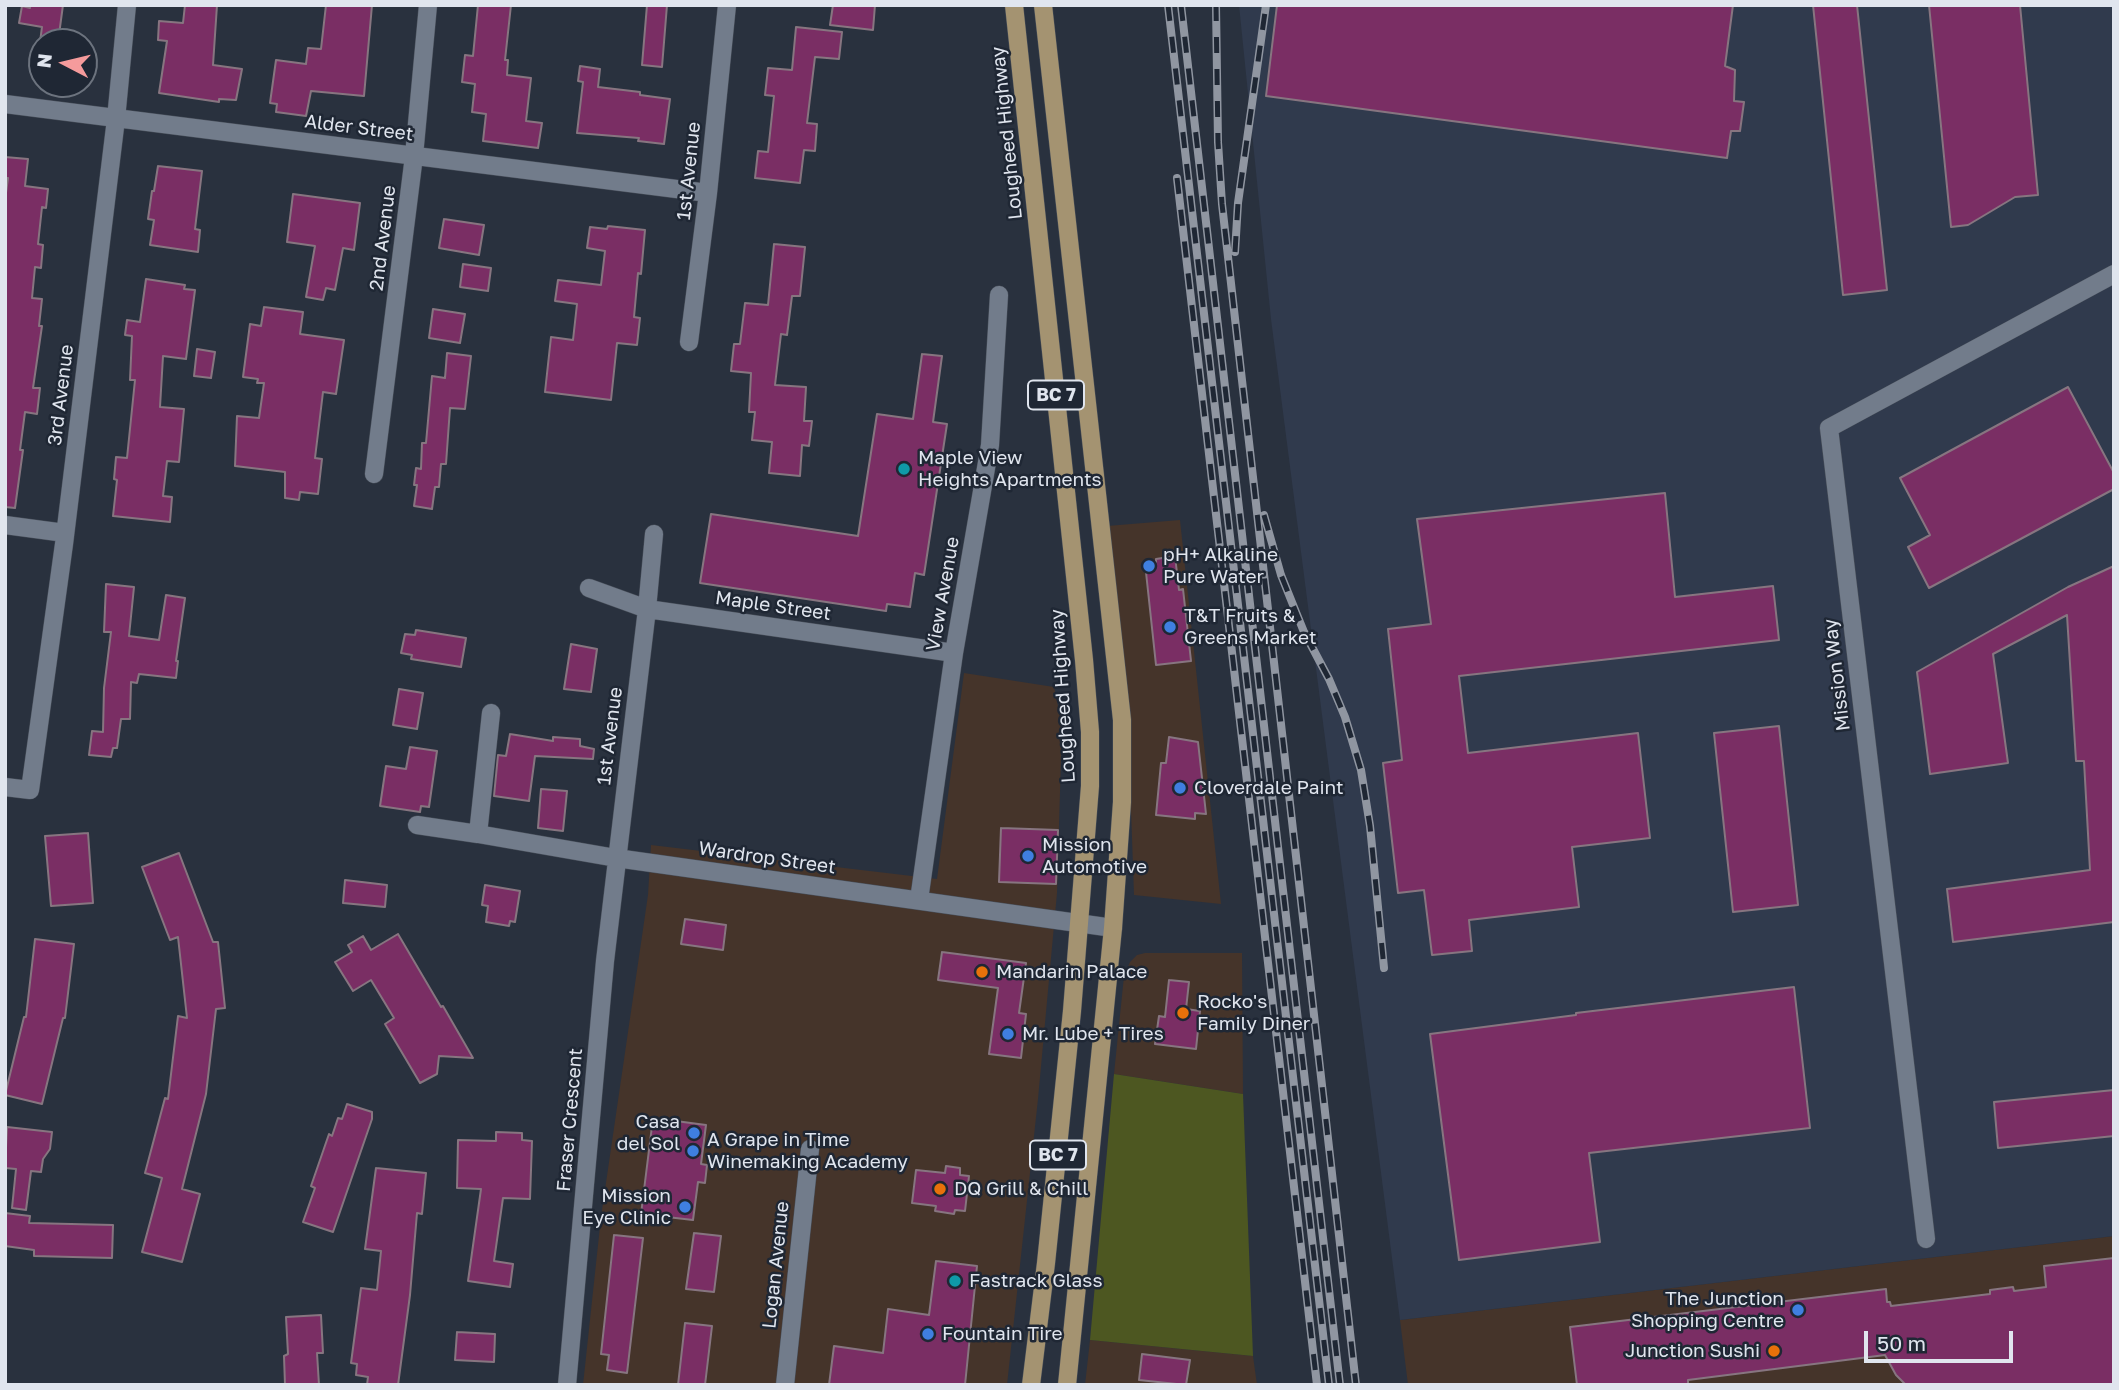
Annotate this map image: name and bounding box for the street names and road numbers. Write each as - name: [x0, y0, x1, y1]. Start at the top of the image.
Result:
- street label: Lougheed Highway: [987, 45, 1027, 221]
- street label: Alder Street: [303, 110, 415, 146]
- street label: 1st Avenue: [673, 121, 705, 221]
- street label: 2nd Avenue: [365, 184, 401, 292]
- street label: 3rd Avenue: [43, 343, 79, 447]
- road number: BC 7: [1028, 380, 1084, 410]
- street label: View Avenue: [922, 535, 964, 653]
- street label: Maple Street: [714, 587, 832, 625]
- street label: Lougheed Highway: [1046, 608, 1080, 784]
- street label: Mission Way: [1819, 618, 1855, 732]
- street label: 1st Avenue: [593, 686, 627, 786]
- street label: Wardrop Street: [697, 837, 837, 879]
- street label: Fraser Crescent: [552, 1047, 588, 1193]
- road number: BC 7: [1030, 1140, 1086, 1170]
- street label: Logan Avenue: [758, 1200, 794, 1330]

